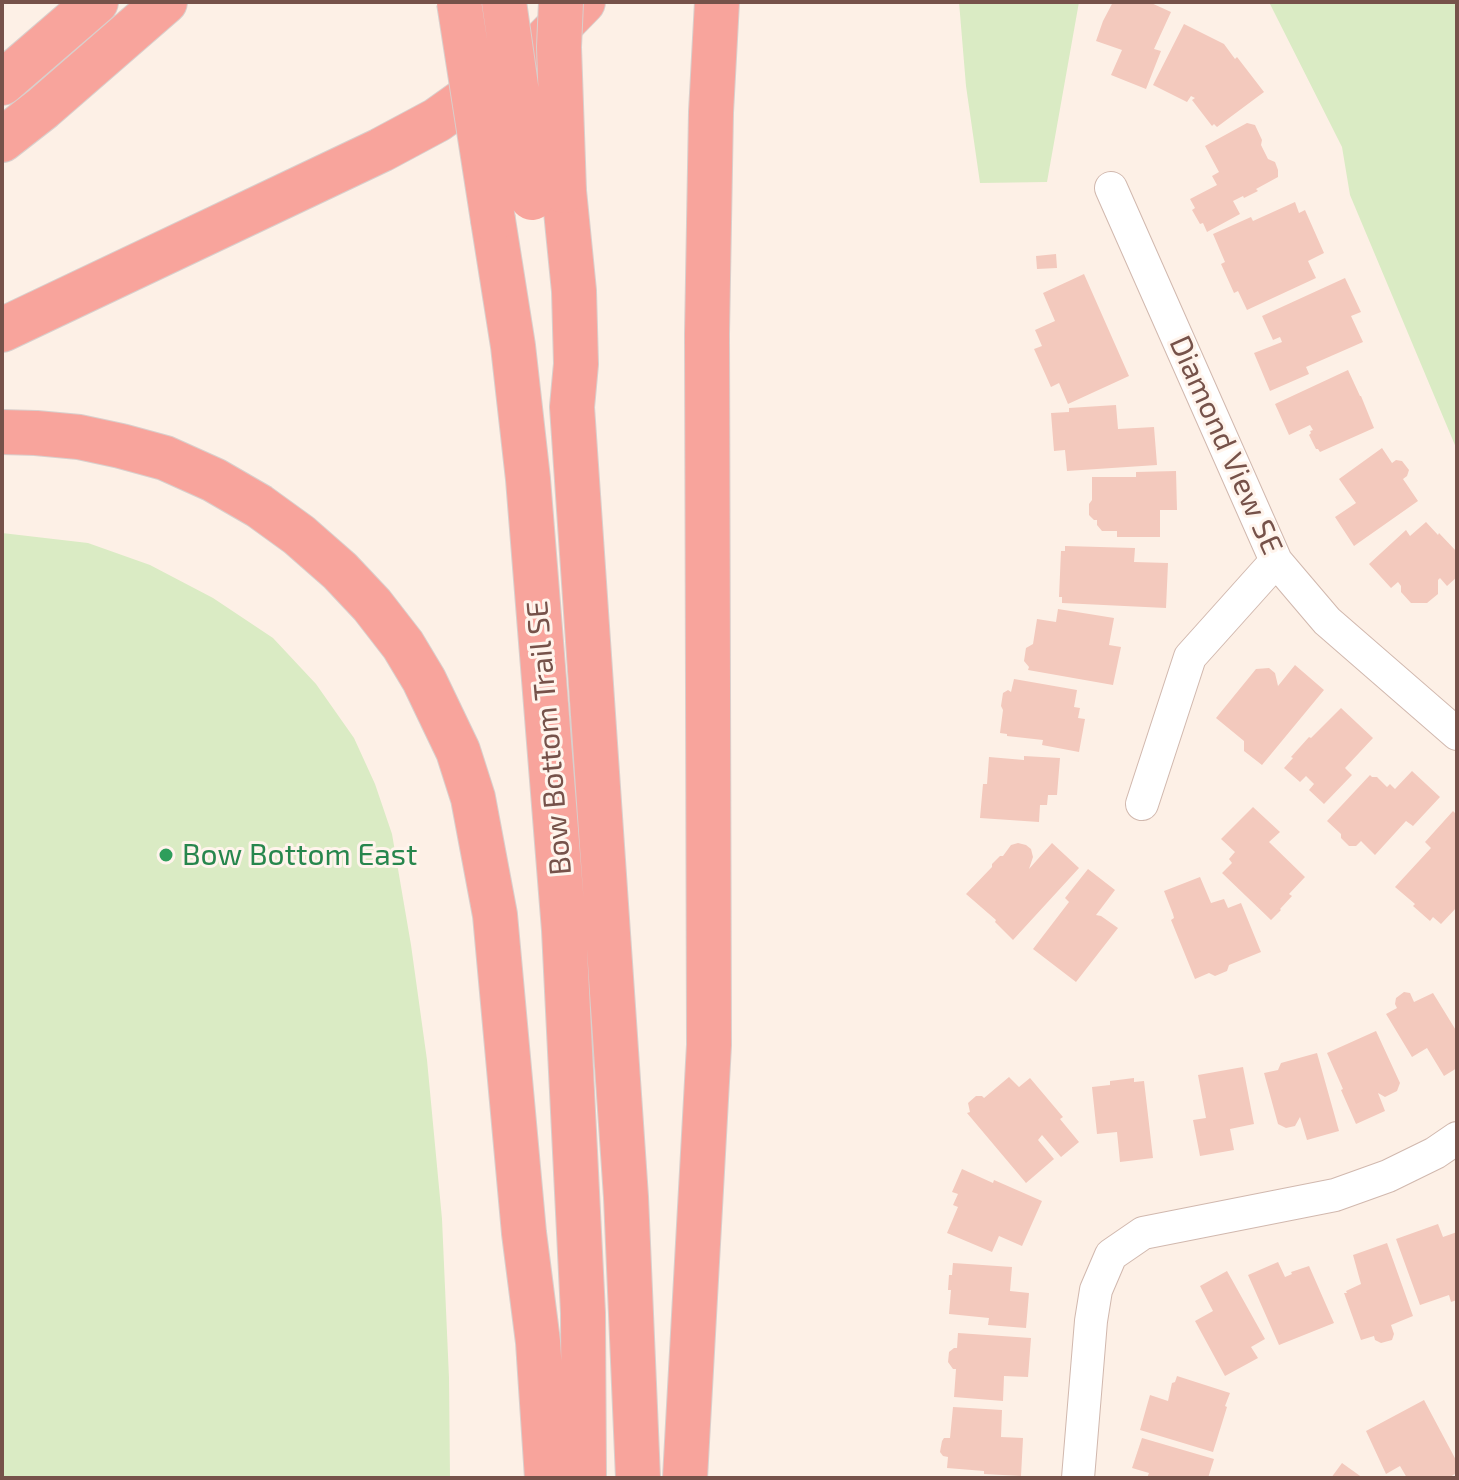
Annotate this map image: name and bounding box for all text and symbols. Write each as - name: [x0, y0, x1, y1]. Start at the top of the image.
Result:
- street label: Diamond View SE: [1162, 330, 1290, 560]
- street label: Bow Bottom Trail SE: [519, 599, 579, 877]
- place label: Bow Bottom East: [182, 837, 417, 873]
- marker: Bow Bottom East: [157, 846, 175, 864]

